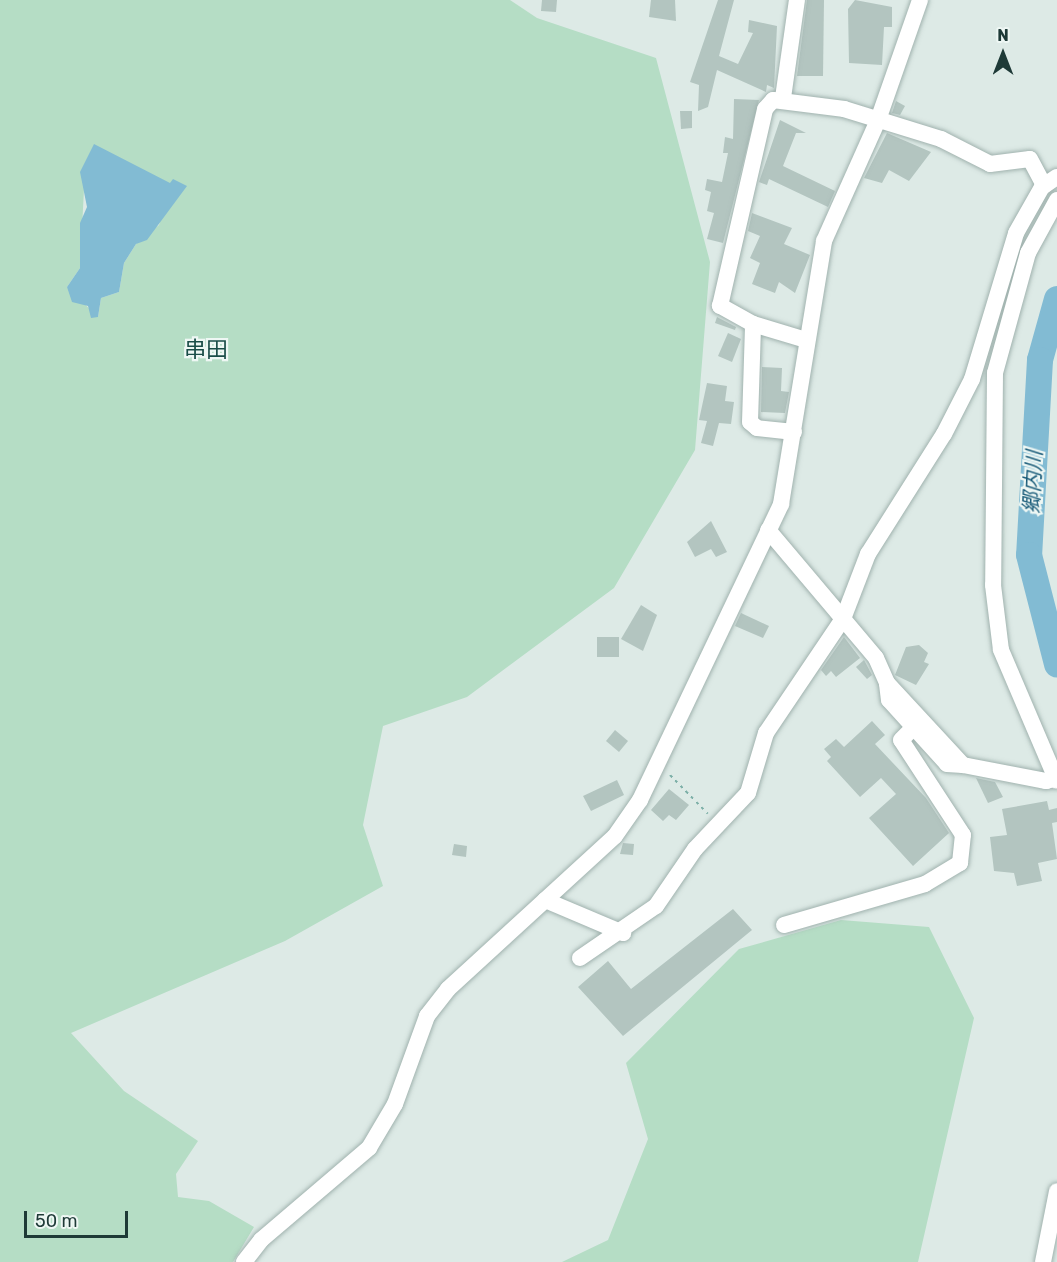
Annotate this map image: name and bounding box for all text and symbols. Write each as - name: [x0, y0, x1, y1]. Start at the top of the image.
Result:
- north arrow: [973, 24, 1033, 84]
- text: N: [997, 26, 1009, 45]
- district label: 串田: [184, 337, 228, 363]
- water label: 郷内川: [1019, 450, 1047, 514]
- scale bar: [27, 1199, 130, 1237]
- text: 50 m: [35, 1210, 78, 1232]

